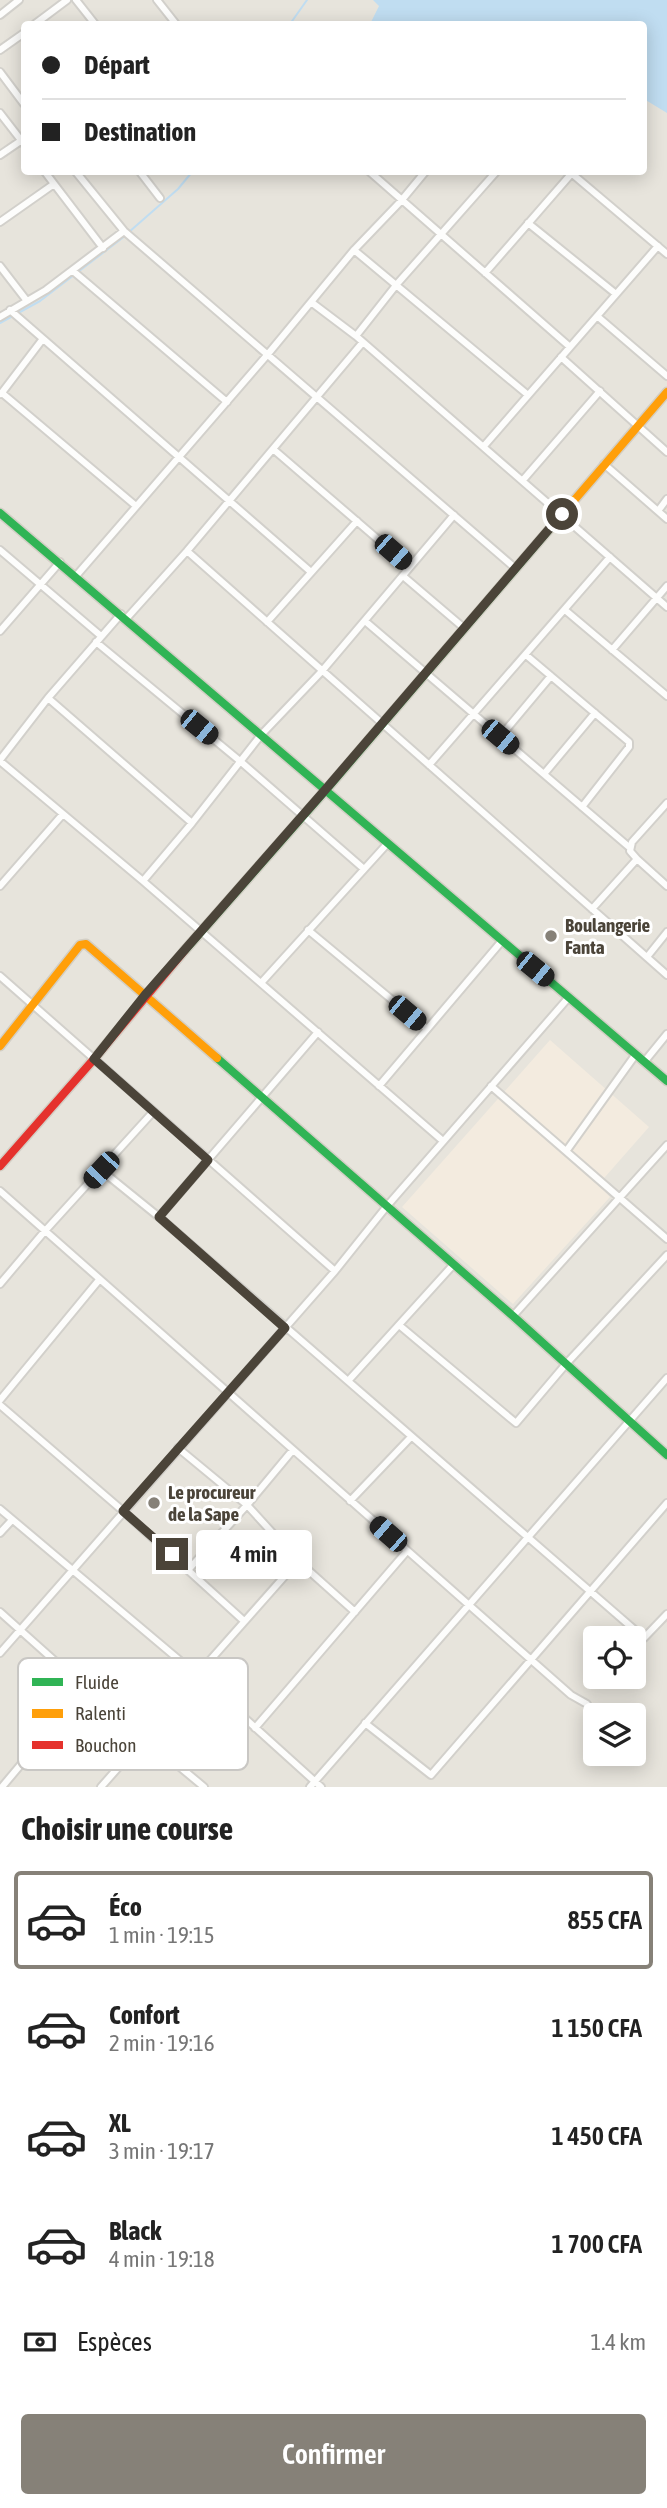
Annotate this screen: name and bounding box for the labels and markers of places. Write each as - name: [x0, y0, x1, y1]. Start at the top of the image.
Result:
- place label: Boulangerie Fanta: [565, 914, 651, 958]
- marker: Boulangerie Fanta: [543, 928, 559, 944]
- place label: Le procureur de la Sape: [168, 1481, 256, 1525]
- marker: Le procureur de la Sape: [146, 1495, 162, 1511]

